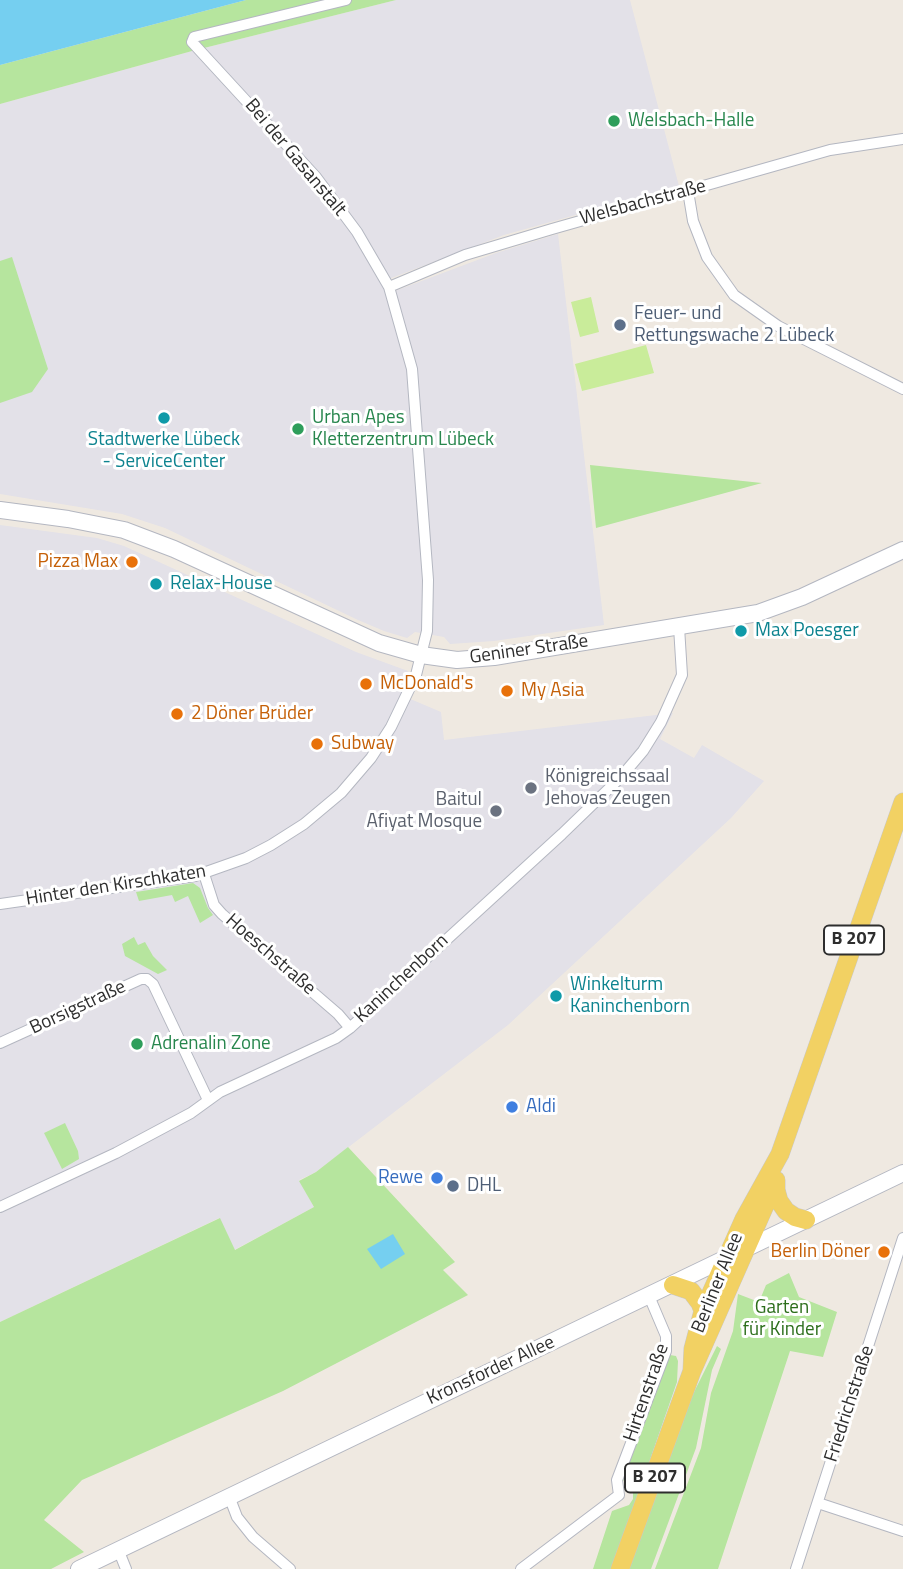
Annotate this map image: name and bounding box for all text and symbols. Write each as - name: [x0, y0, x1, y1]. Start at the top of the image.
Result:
- street label: Bei der Gasanstalt: [239, 95, 351, 221]
- place label: Welsbach-Halle: [628, 110, 754, 132]
- marker: Welsbach-Halle: [606, 113, 622, 129]
- street label: Welsbachstraße: [578, 175, 708, 231]
- place label: Feuer- und Rettungswache 2 Lübeck: [634, 303, 834, 347]
- marker: Feuer- und Rettungswache 2 Lübeck: [612, 317, 628, 333]
- place label: Urban Apes Kletterzentrum Lübeck: [312, 407, 494, 451]
- marker: Stadtwerke Lübeck - ServiceCenter: [156, 410, 172, 426]
- marker: Urban Apes Kletterzentrum Lübeck: [290, 421, 306, 437]
- place label: Stadtwerke Lübeck - ServiceCenter: [88, 429, 240, 473]
- place label: Pizza Max: [38, 551, 118, 573]
- marker: Pizza Max: [124, 554, 140, 570]
- place label: Relax-House: [170, 573, 273, 595]
- marker: Relax-House: [148, 576, 164, 592]
- place label: Max Poesger: [755, 620, 859, 642]
- marker: Max Poesger: [733, 623, 749, 639]
- street label: Geniner Straße: [468, 630, 590, 670]
- place label: McDonald's: [380, 673, 473, 695]
- marker: McDonald's: [358, 676, 374, 692]
- place label: My Asia: [521, 680, 584, 702]
- marker: My Asia: [499, 683, 515, 699]
- place label: 2 Döner Brüder: [191, 703, 313, 725]
- marker: 2 Döner Brüder: [169, 706, 185, 722]
- place label: Subway: [331, 733, 394, 755]
- marker: Subway: [309, 736, 325, 752]
- place label: Königreichssaal Jehovas Zeugen: [545, 766, 671, 810]
- marker: Königreichssaal Jehovas Zeugen: [523, 780, 539, 796]
- place label: Baitul Afiyat Mosque: [367, 789, 482, 833]
- marker: Baitul Afiyat Mosque: [488, 803, 504, 819]
- street label: Hinter den Kirschkaten: [24, 860, 208, 912]
- street label: Hoeschstraße: [220, 910, 320, 1000]
- road number: B 207: [824, 925, 884, 954]
- street label: Kaninchenborn: [350, 930, 454, 1028]
- place label: Winkelturm Kaninchenborn: [570, 974, 690, 1018]
- street label: Borsigstraße: [26, 976, 130, 1040]
- marker: Winkelturm Kaninchenborn: [548, 988, 564, 1004]
- place label: Adrenalin Zone: [151, 1033, 271, 1055]
- marker: Adrenalin Zone: [129, 1036, 145, 1052]
- place label: Aldi: [526, 1096, 556, 1118]
- marker: Aldi: [504, 1099, 520, 1115]
- place label: Rewe: [378, 1167, 423, 1189]
- marker: Rewe: [429, 1170, 445, 1186]
- place label: DHL: [467, 1175, 501, 1197]
- marker: DHL: [445, 1178, 461, 1194]
- street label: Berliner Allee: [688, 1229, 748, 1337]
- place label: Berlin Döner: [771, 1241, 870, 1263]
- marker: Berlin Döner: [876, 1244, 892, 1260]
- park label: Garten für Kinder: [743, 1297, 821, 1341]
- street label: Kronsforder Allee: [423, 1331, 559, 1411]
- street label: Hirtenstraße: [620, 1341, 674, 1445]
- street label: Friedrichstraße: [820, 1343, 880, 1465]
- road number: B 207: [625, 1464, 685, 1492]

